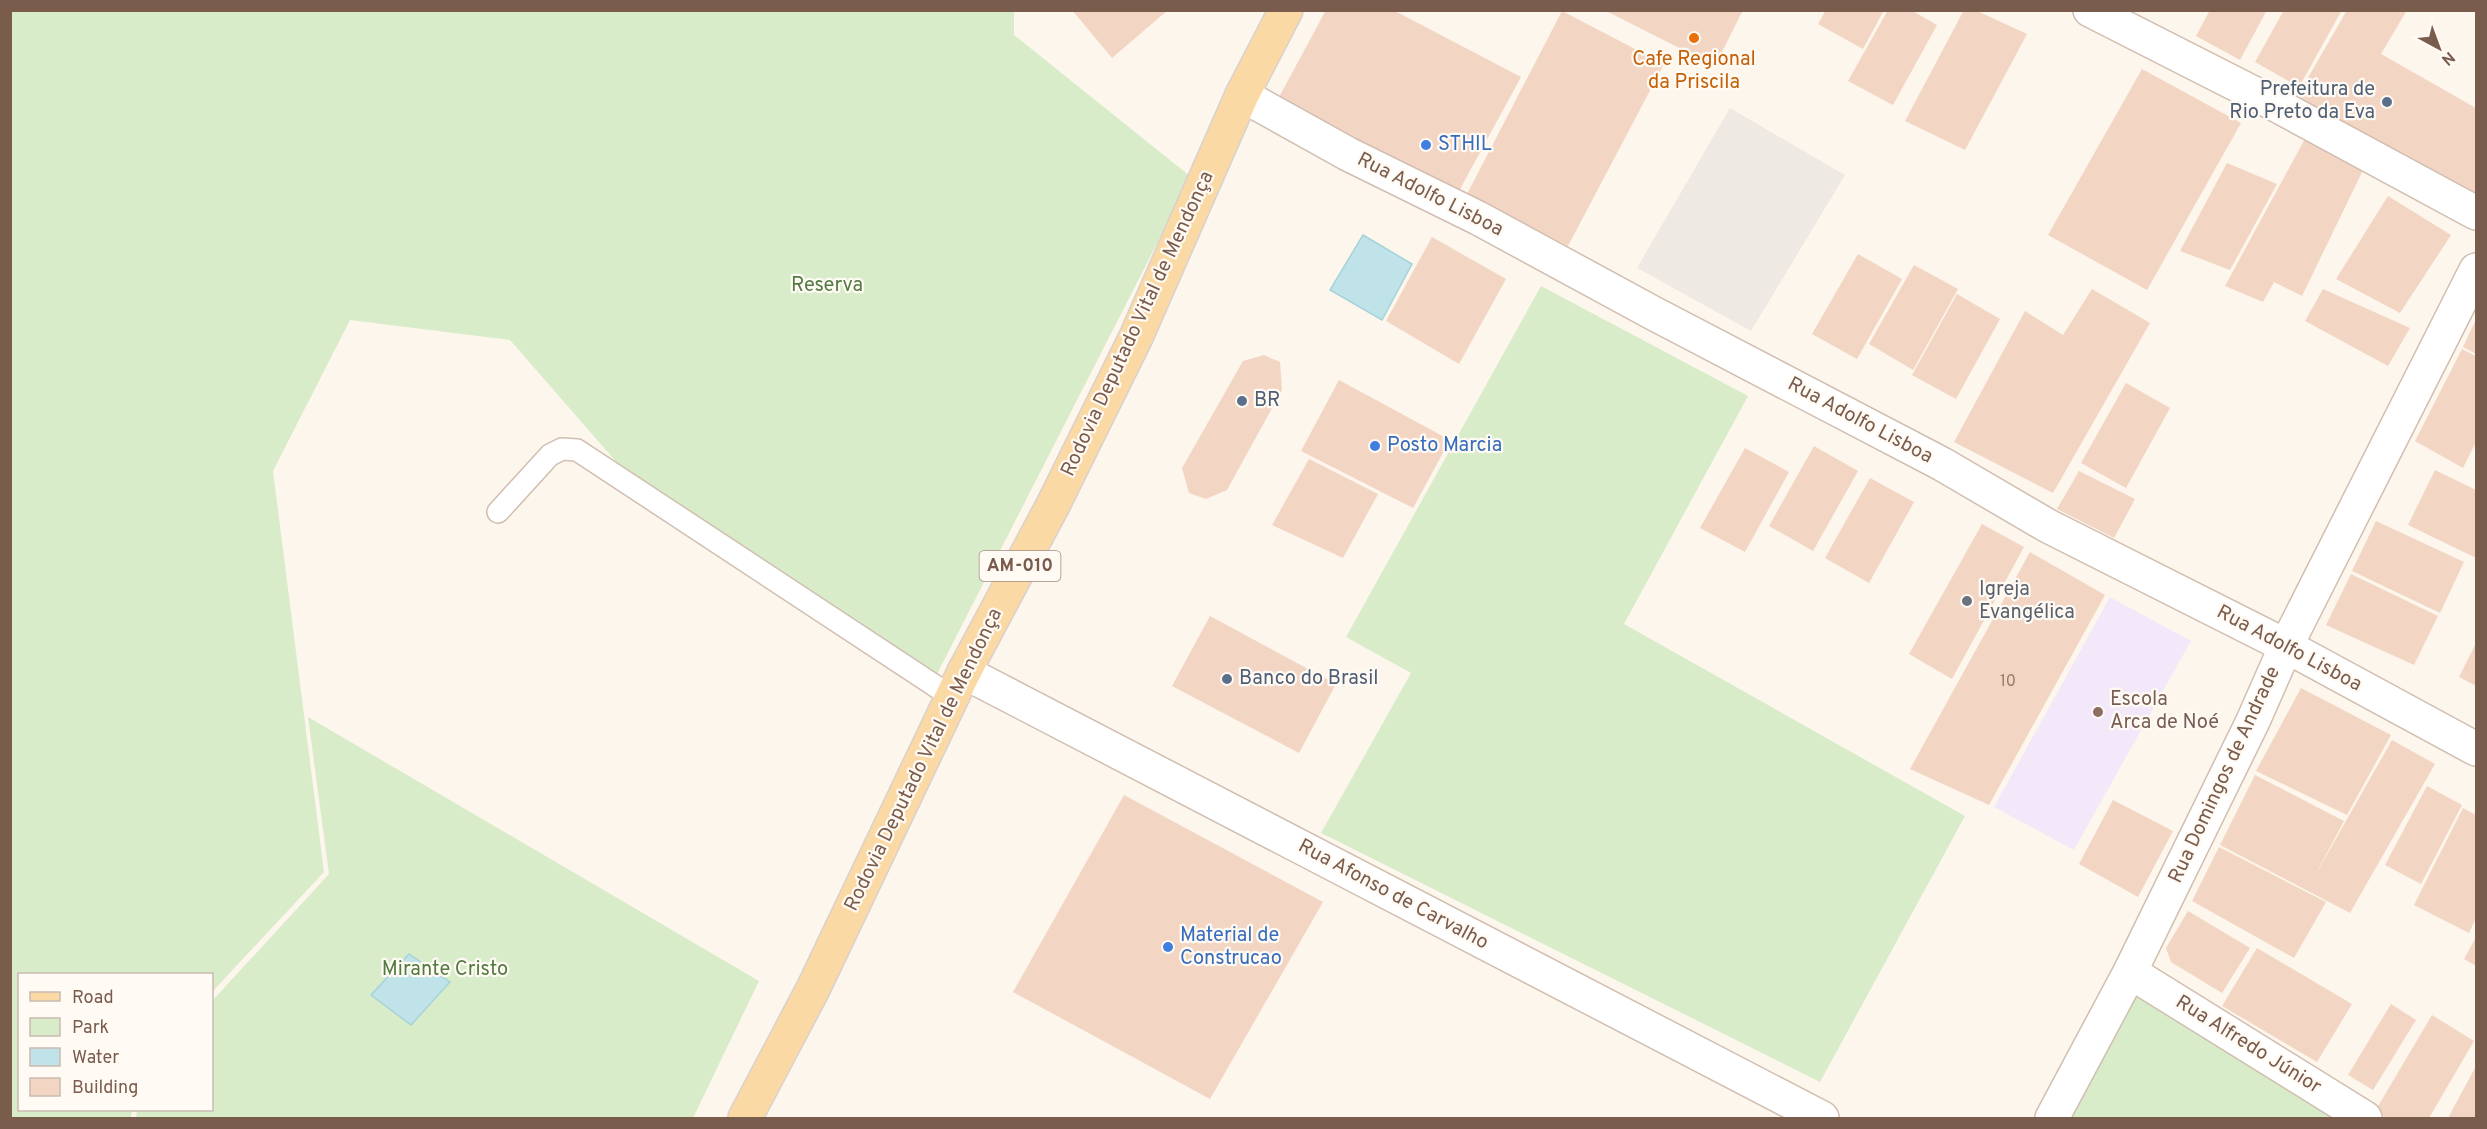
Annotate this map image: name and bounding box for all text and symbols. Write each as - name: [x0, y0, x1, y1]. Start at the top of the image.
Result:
- north arrow: [2409, 18, 2469, 78]
- marker: Cafe Regional da Priscila: [1687, 31, 1701, 45]
- text: N: [2437, 46, 2458, 69]
- place label: Cafe Regional da Priscila: [1632, 47, 1756, 96]
- place label: Prefeitura de Rio Preto da Eva: [2229, 77, 2375, 126]
- marker: Prefeitura de Rio Preto da Eva: [2380, 95, 2394, 109]
- place label: STHIL: [1438, 132, 1492, 158]
- marker: STHIL: [1419, 138, 1433, 152]
- street label: Rua Adolfo Lisboa: [1352, 147, 1508, 243]
- street label: Rodovia Deputado Vital de Mendonça: [1056, 167, 1220, 481]
- park label: Reserva: [791, 273, 863, 299]
- street label: Rua Adolfo Lisboa: [1783, 372, 1937, 470]
- place label: BR: [1254, 388, 1280, 414]
- marker: BR: [1235, 394, 1249, 408]
- place label: Posto Marcia: [1387, 433, 1502, 459]
- marker: Posto Marcia: [1368, 439, 1382, 453]
- road number: AM-010: [980, 551, 1060, 581]
- place label: Igreja Evangélica: [1979, 577, 2075, 626]
- marker: Igreja Evangélica: [1960, 594, 1974, 608]
- street label: Rua Adolfo Lisboa: [2212, 600, 2366, 698]
- street label: Rodovia Deputado Vital de Mendonça: [839, 604, 1009, 916]
- street label: Rua Domingos de Andrade: [2163, 662, 2287, 888]
- place label: Banco do Brasil: [1239, 666, 1379, 692]
- marker: Banco do Brasil: [1220, 672, 1234, 686]
- house number: 10: [2000, 672, 2016, 692]
- place label: Escola Arca de Noé: [2110, 687, 2219, 736]
- marker: Escola Arca de Noé: [2091, 705, 2105, 719]
- street label: Rua Afonso de Carvalho: [1293, 834, 1493, 956]
- place label: Material de Construcao: [1180, 923, 1282, 972]
- marker: Material de Construcao: [1161, 940, 1175, 954]
- park label: Mirante Cristo: [382, 957, 508, 983]
- legend: [18, 973, 213, 1111]
- text: Road: [72, 987, 114, 1010]
- street label: Rua Alfredo Júnior: [2170, 990, 2326, 1100]
- text: Park: [72, 1017, 109, 1040]
- text: Water: [72, 1047, 119, 1070]
- text: Building: [72, 1077, 138, 1100]

